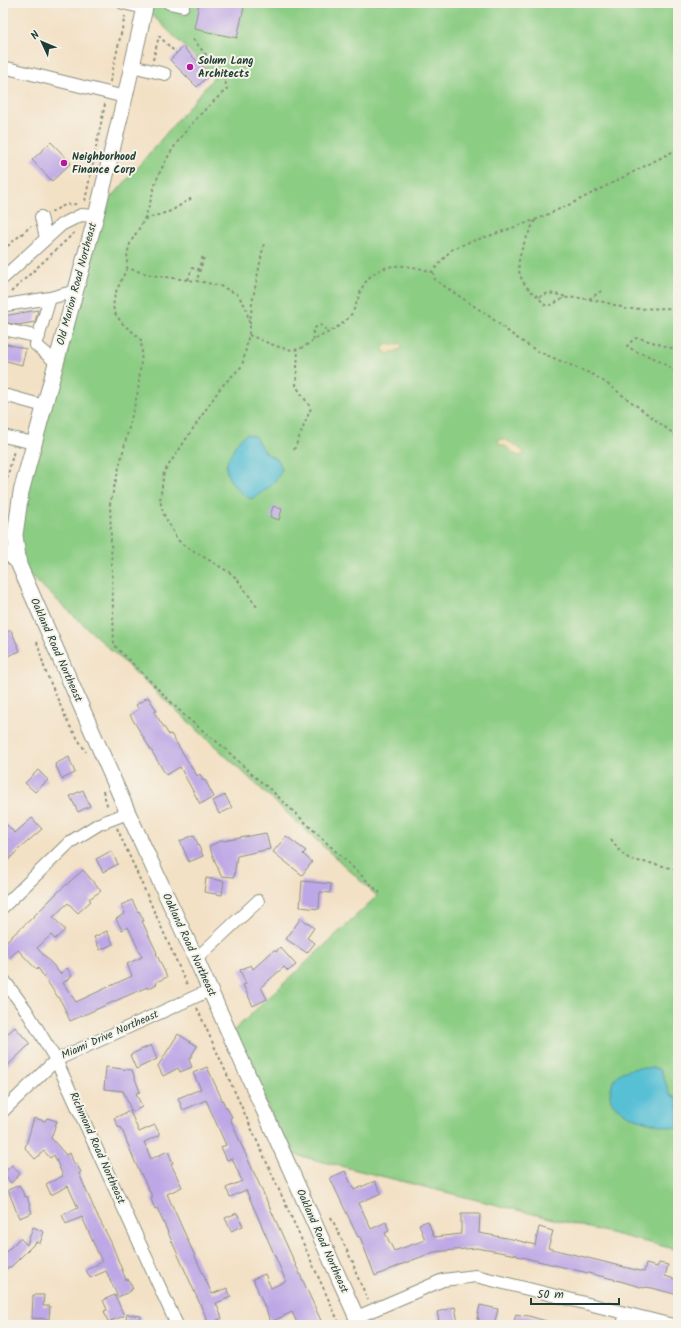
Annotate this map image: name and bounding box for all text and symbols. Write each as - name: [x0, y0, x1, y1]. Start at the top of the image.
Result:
- north arrow: [22, 22, 62, 62]
- text: N: [27, 27, 44, 45]
- place label: Solum Lang Architects: [198, 52, 254, 83]
- marker: Solum Lang Architects: [185, 62, 195, 72]
- place label: Neighborhood Finance Corp: [72, 148, 137, 179]
- marker: Neighborhood Finance Corp: [59, 158, 69, 168]
- street label: Old Marion Road Northeast: [52, 220, 102, 347]
- street label: Oakland Road Northeast: [25, 595, 87, 706]
- street label: Oakland Road Northeast: [157, 890, 221, 1000]
- street label: Miami Drive Northeast: [58, 1005, 162, 1065]
- street label: Richmond Road Northeast: [64, 1089, 130, 1208]
- street label: Oakland Road Northeast: [291, 1186, 353, 1297]
- scale bar: [531, 1280, 619, 1306]
- text: 50 m: [537, 1285, 564, 1304]

